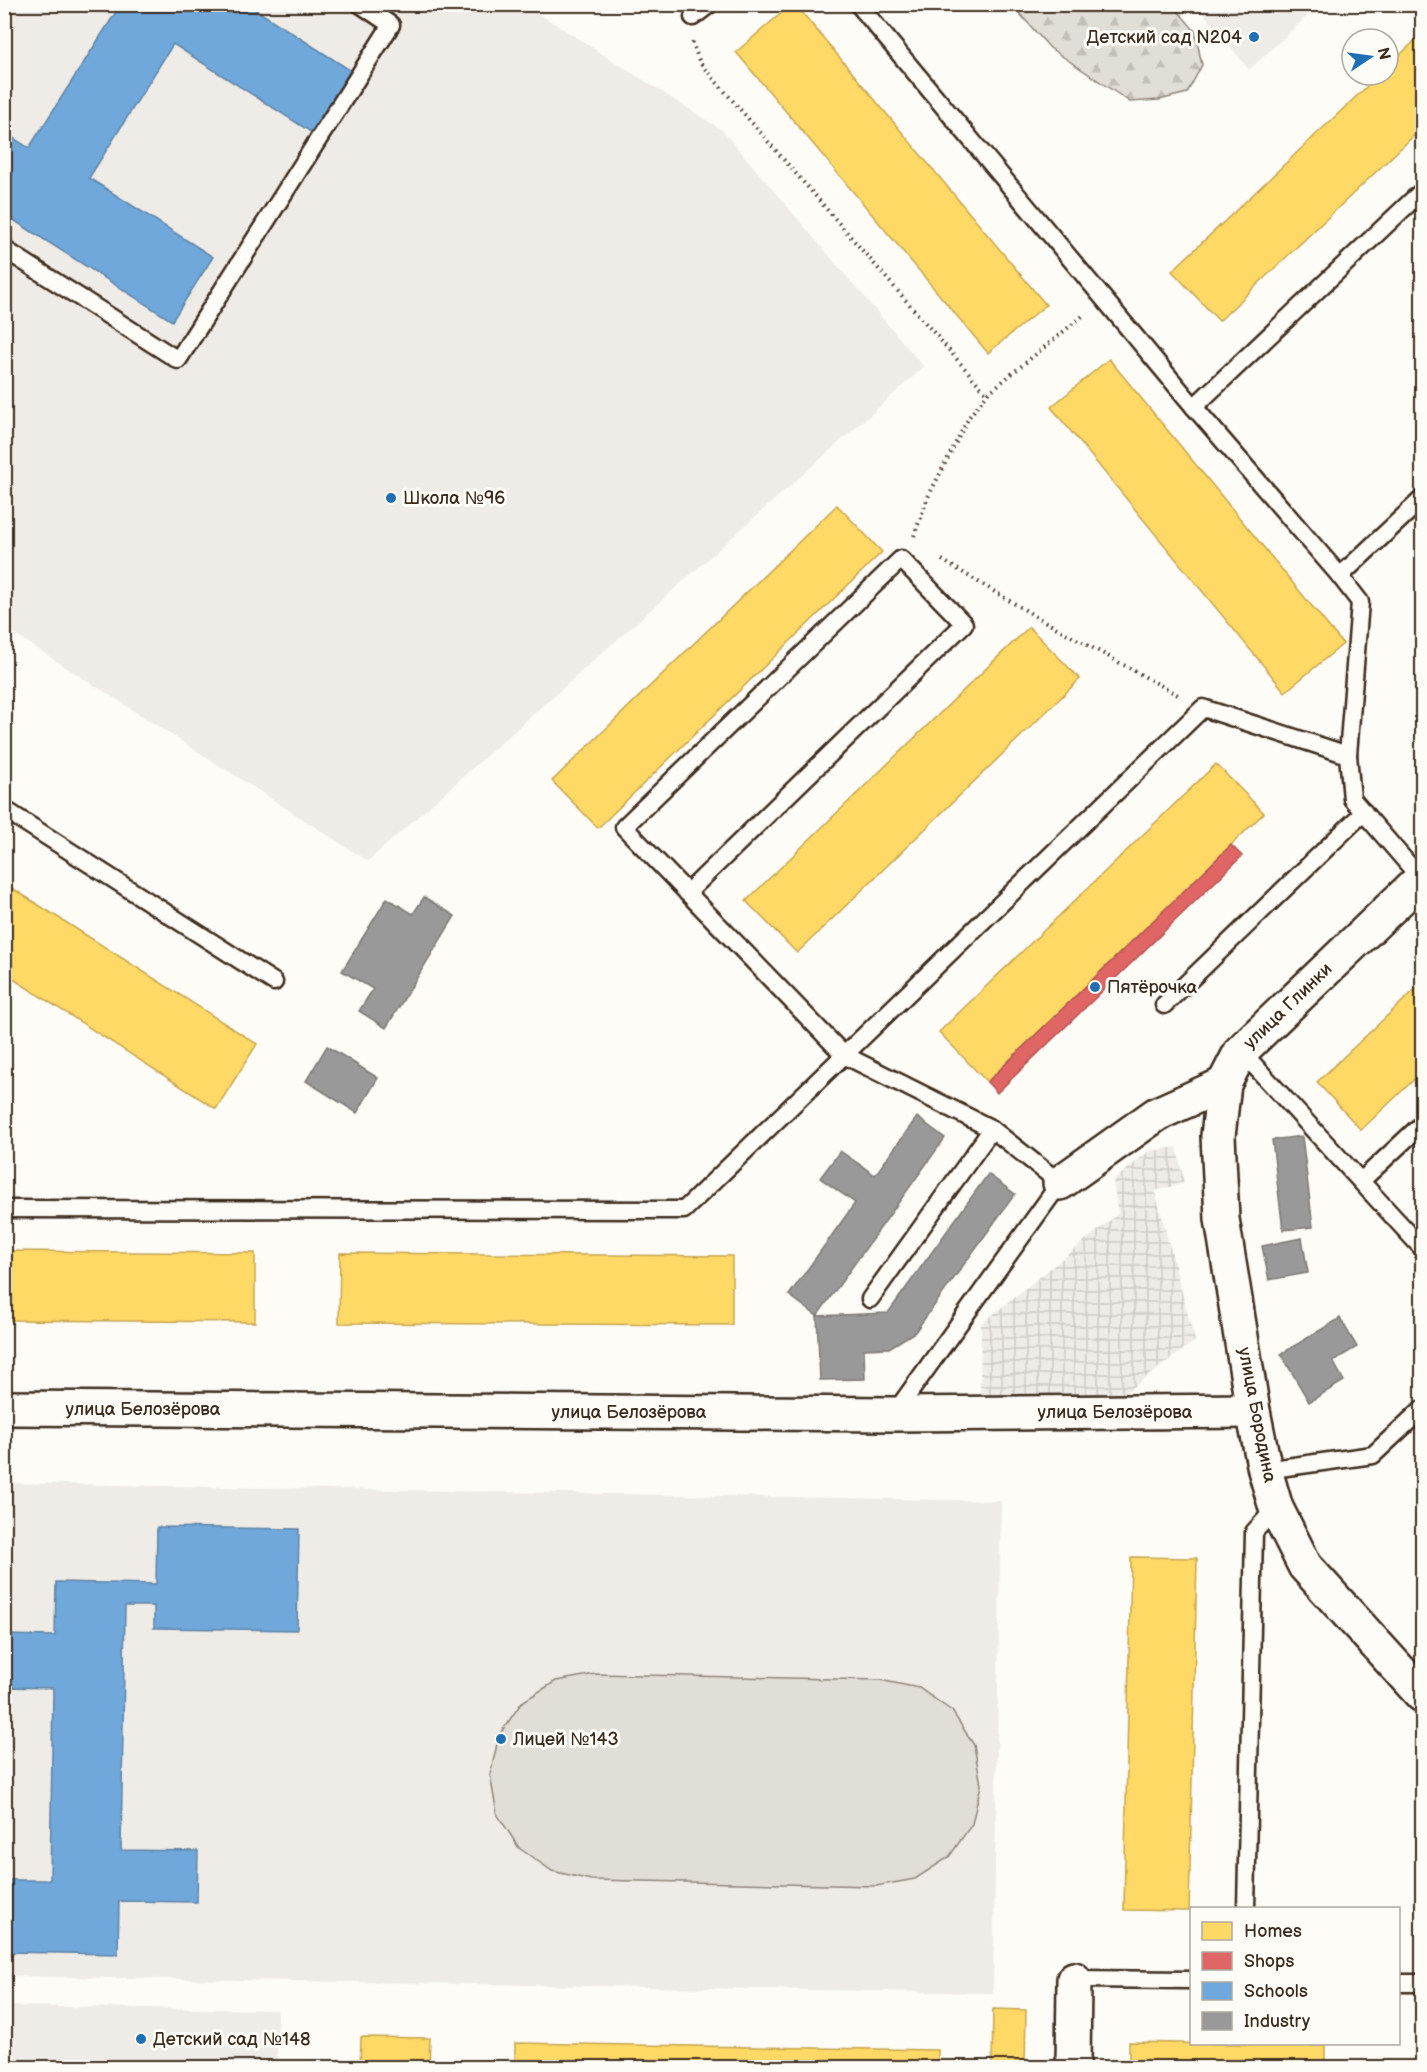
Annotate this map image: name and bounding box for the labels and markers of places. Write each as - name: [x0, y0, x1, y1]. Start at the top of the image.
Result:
- place label: Детский сад N204: [1087, 27, 1242, 48]
- marker: Детский сад N204: [1247, 30, 1261, 44]
- place label: Школа №96: [403, 488, 505, 509]
- marker: Школа №96: [384, 491, 398, 505]
- place label: Пятёрочка: [1107, 977, 1198, 998]
- marker: Пятёрочка: [1088, 980, 1102, 994]
- place label: Лицей №143: [512, 1729, 619, 1750]
- marker: Лицей №143: [494, 1732, 508, 1746]
- place label: Детский сад №148: [153, 2029, 310, 2050]
- marker: Детский сад №148: [134, 2032, 148, 2046]

